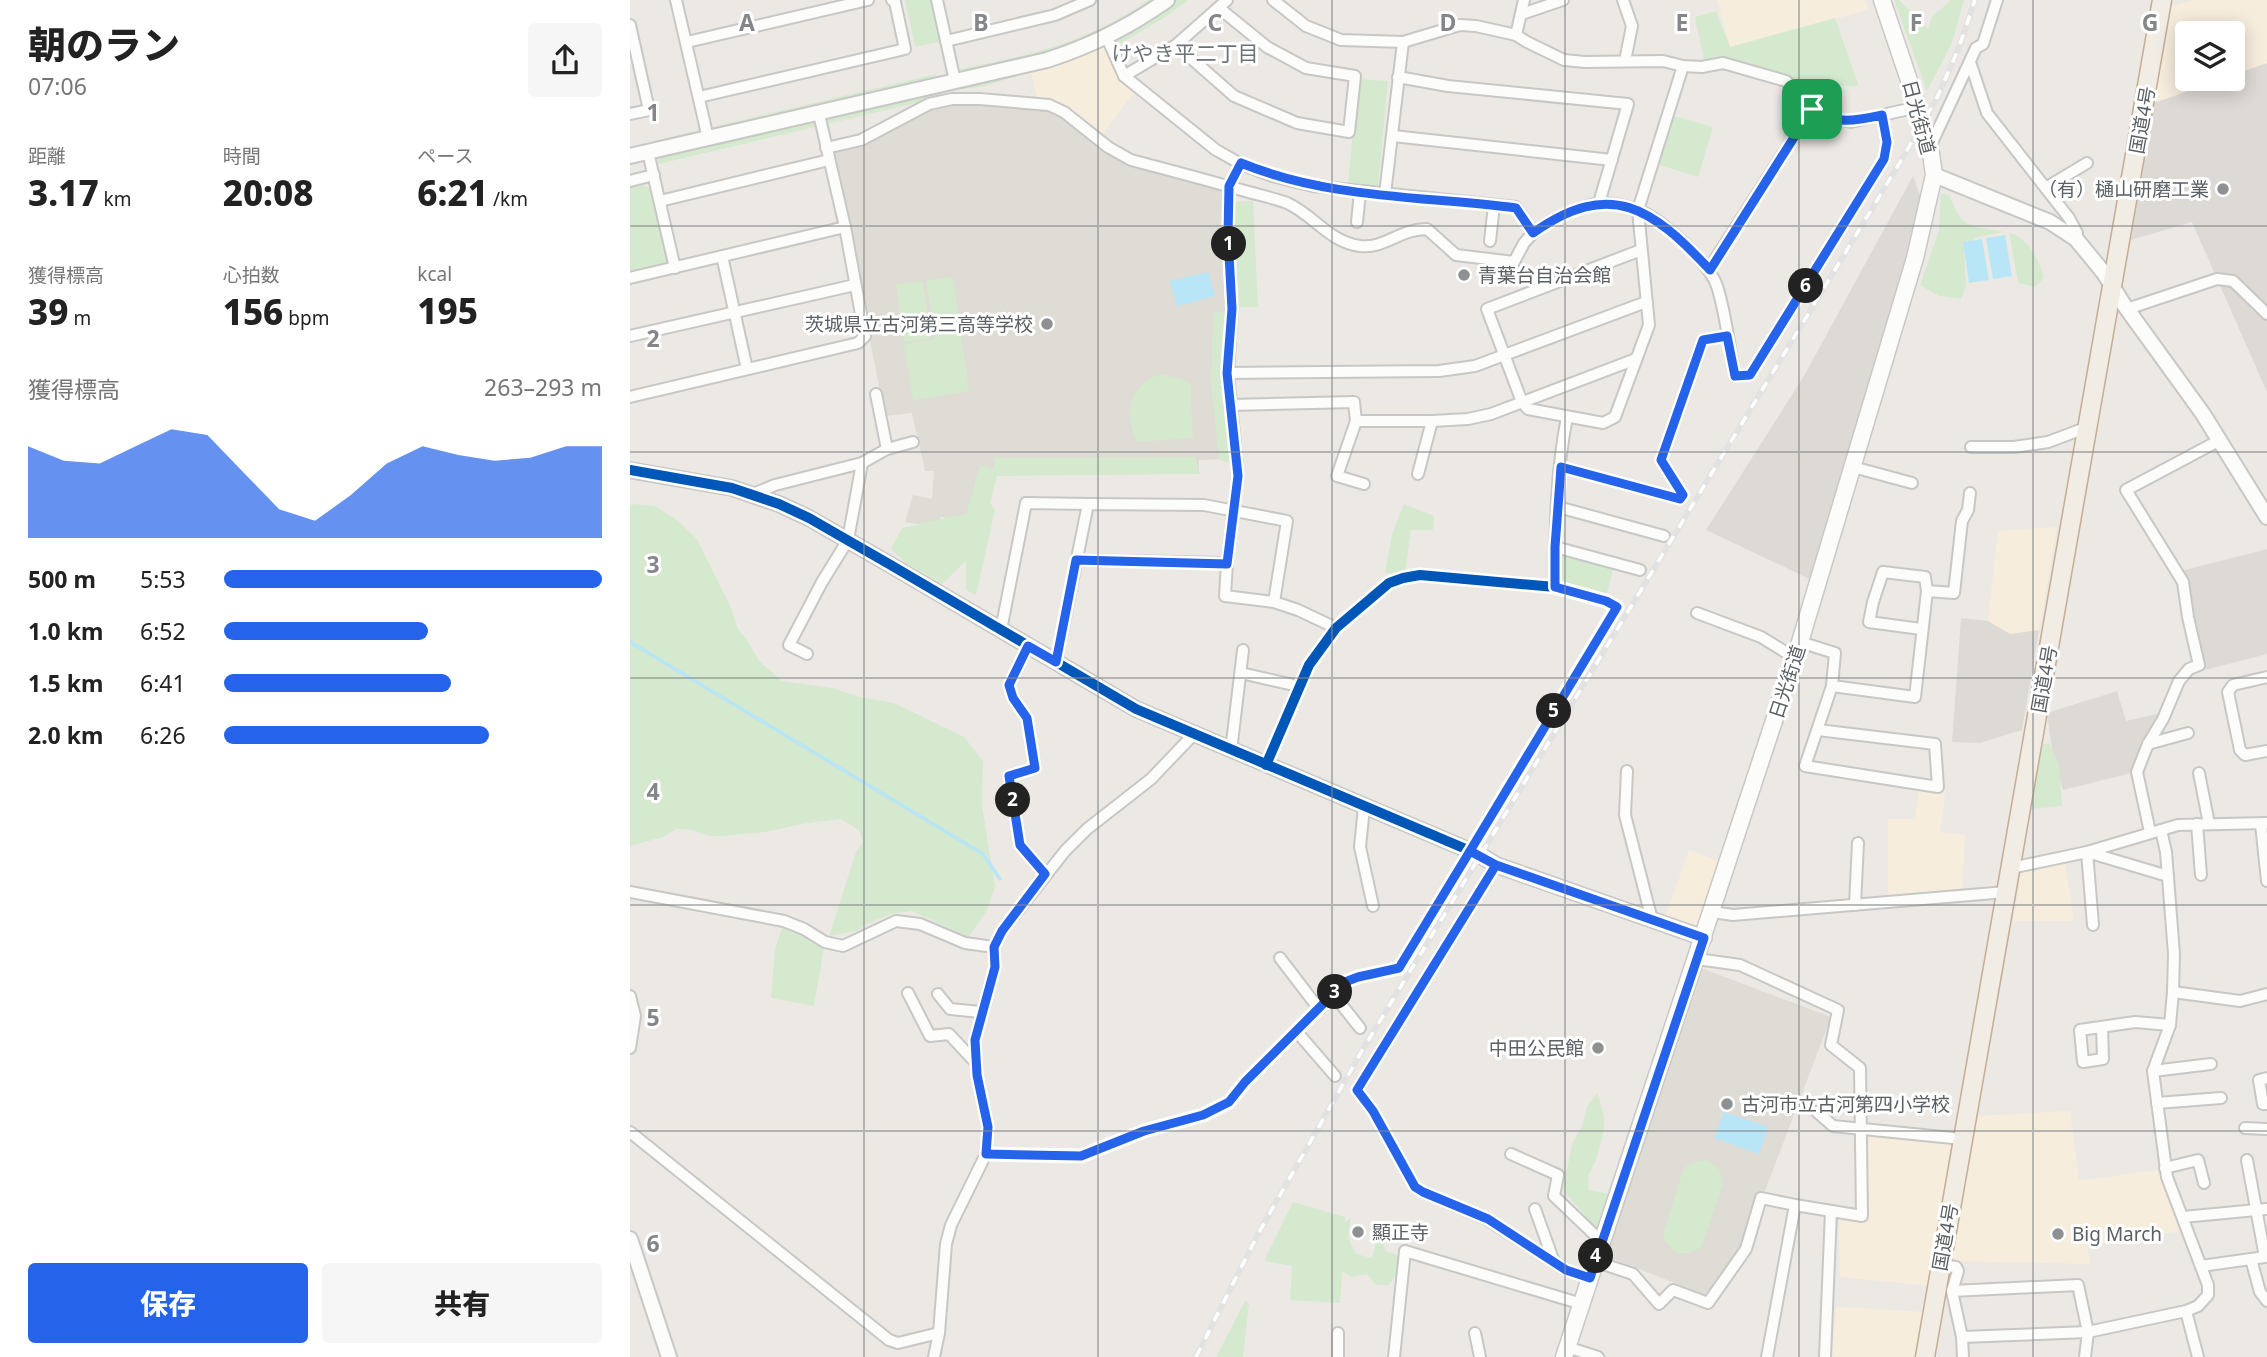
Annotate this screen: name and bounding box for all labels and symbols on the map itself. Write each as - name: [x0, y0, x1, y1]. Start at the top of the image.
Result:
- text: A: [739, 6, 755, 38]
- text: B: [973, 6, 989, 38]
- text: C: [1208, 6, 1223, 38]
- text: D: [1440, 6, 1456, 38]
- text: E: [1676, 6, 1688, 38]
- text: F: [1910, 6, 1922, 38]
- text: G: [2142, 6, 2158, 38]
- district label: けやき平二丁目: [1112, 39, 1259, 67]
- street label: 日光街道: [1897, 77, 1941, 157]
- pin: [1782, 79, 1842, 139]
- street label: 国道4号: [2123, 84, 2161, 156]
- text: 1: [646, 96, 660, 128]
- place label: （有）樋山研磨工業: [2038, 176, 2209, 202]
- marker: （有）樋山研磨工業: [2215, 181, 2231, 197]
- pin: 1: [1212, 226, 1246, 262]
- place label: 青葉台自治会館: [1478, 262, 1611, 288]
- marker: 青葉台自治会館: [1456, 267, 1472, 283]
- pin: 6: [1788, 268, 1824, 304]
- place label: 茨城県立古河第三高等学校: [805, 311, 1033, 337]
- marker: 茨城県立古河第三高等学校: [1039, 316, 1055, 332]
- text: 2: [646, 322, 660, 354]
- text: 3: [646, 548, 660, 580]
- street label: 日光街道: [1763, 642, 1811, 722]
- street label: 国道4号: [2025, 643, 2063, 715]
- pin: 5: [1536, 694, 1572, 728]
- text: 4: [646, 775, 660, 807]
- pin: 2: [996, 782, 1030, 818]
- pin: 3: [1318, 974, 1352, 1010]
- text: 5: [646, 1001, 660, 1033]
- place label: 中田公民館: [1489, 1035, 1584, 1061]
- marker: 中田公民館: [1590, 1040, 1606, 1056]
- place label: 古河市立古河第四小学校: [1741, 1091, 1950, 1117]
- marker: 古河市立古河第四小学校: [1719, 1096, 1735, 1112]
- street label: 国道4号: [1926, 1201, 1964, 1273]
- place label: 顯正寺: [1372, 1219, 1429, 1245]
- place label: Big March: [2072, 1221, 2162, 1247]
- marker: 顯正寺: [1350, 1224, 1366, 1240]
- marker: Big March: [2050, 1226, 2066, 1242]
- text: 6: [646, 1227, 660, 1259]
- pin: 4: [1578, 1238, 1614, 1274]

